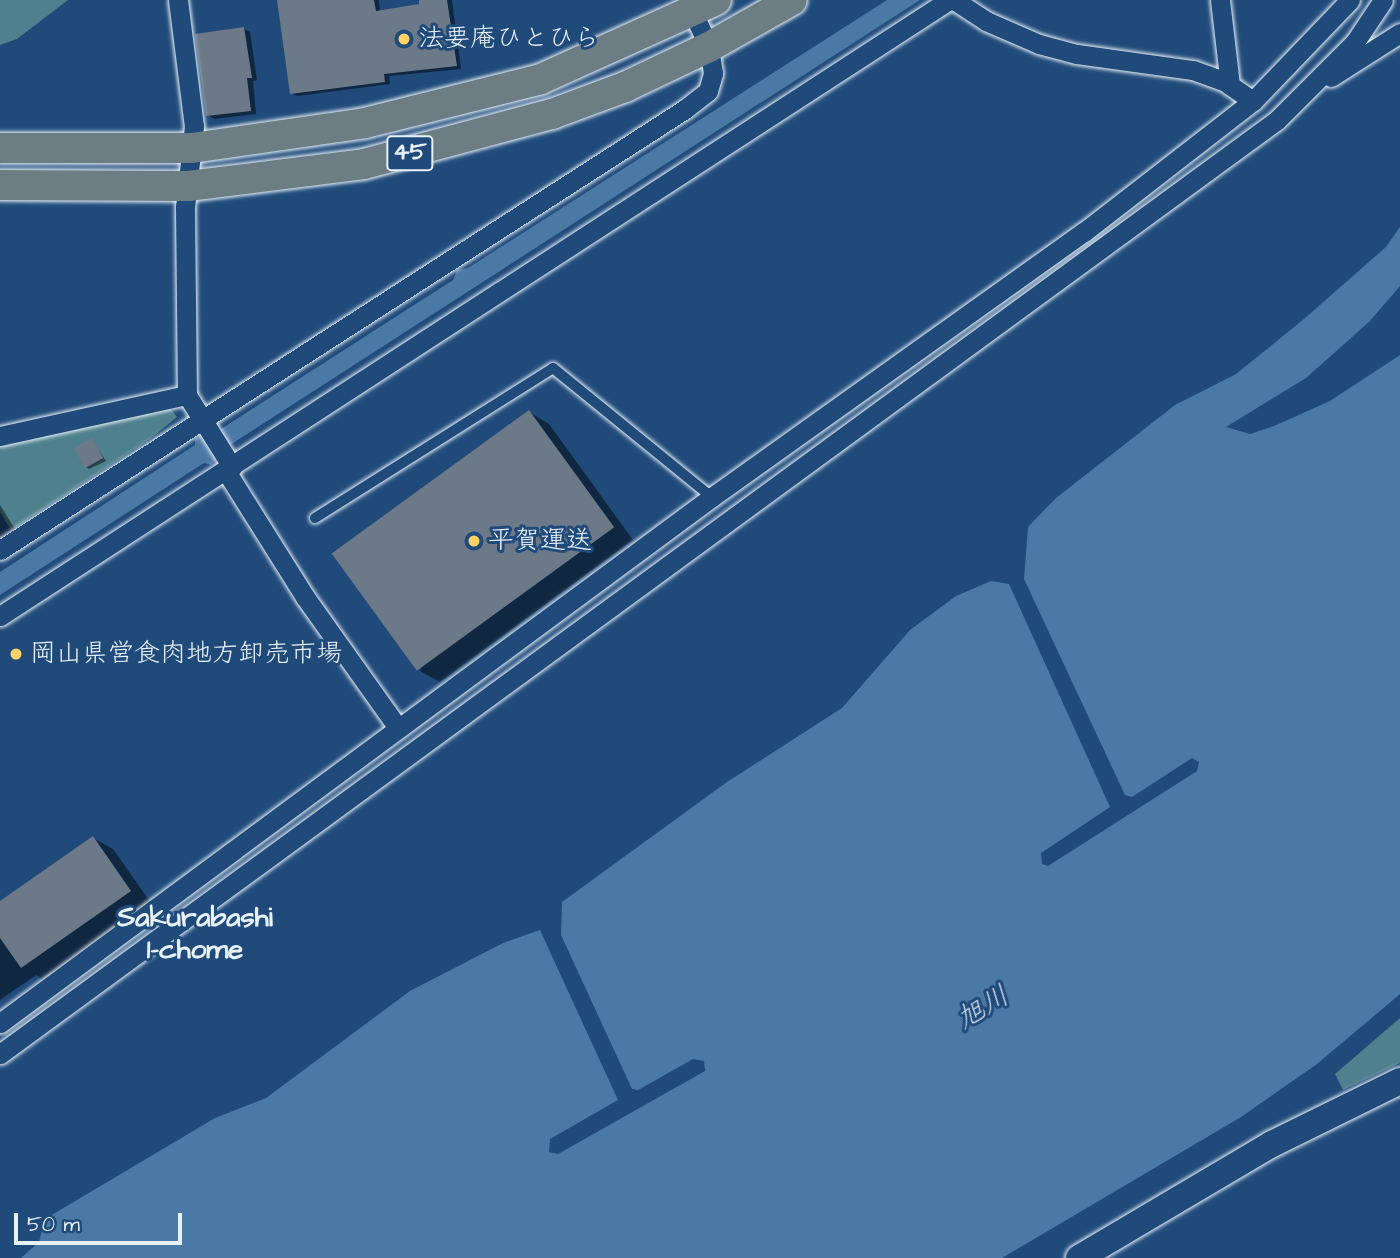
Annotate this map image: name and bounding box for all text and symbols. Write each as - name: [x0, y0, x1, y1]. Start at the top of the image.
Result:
- place label: 法要庵ひとひら: [418, 23, 600, 55]
- marker: 法要庵ひとひら: [396, 31, 412, 47]
- road number: 45: [386, 132, 434, 174]
- place label: 平賀運送: [488, 525, 592, 557]
- marker: 平賀運送: [466, 533, 482, 549]
- place label: 岡山県営食肉地方卸売市場: [30, 638, 342, 670]
- marker: 岡山県営食肉地方卸売市場: [8, 646, 24, 662]
- district label: Sakurabashi 1-chome: [117, 901, 273, 967]
- water label: 旭川: [950, 979, 1016, 1037]
- scale bar: [18, 1198, 186, 1242]
- text: 50 m: [27, 1210, 80, 1239]

